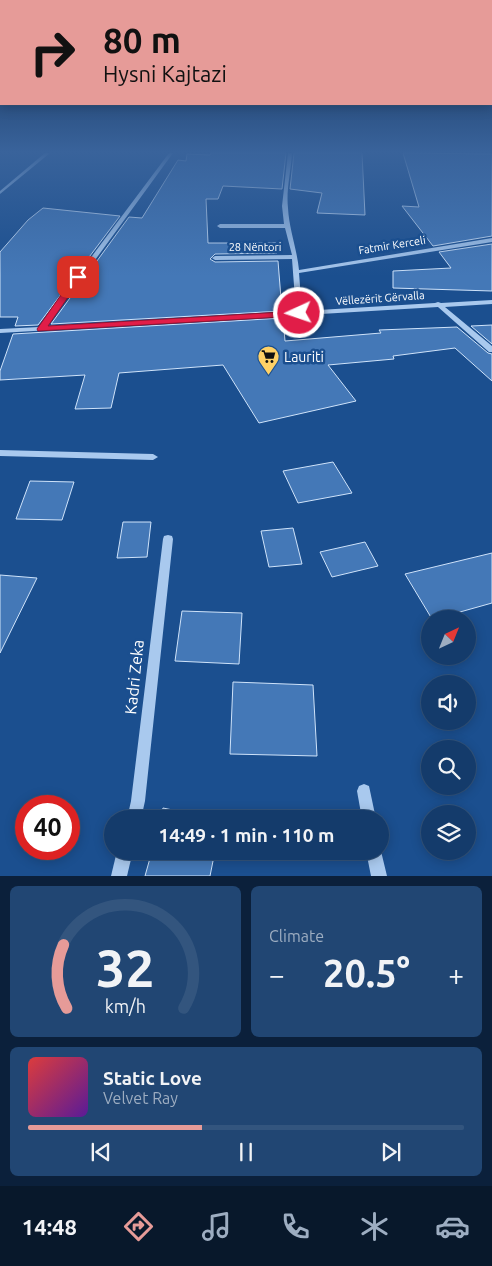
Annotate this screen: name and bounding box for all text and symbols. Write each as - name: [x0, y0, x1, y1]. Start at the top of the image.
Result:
- icon: right: [20, 20, 85, 85]
- text: 80 m: [103, 20, 181, 60]
- text: Hysni Kajtazi: [103, 61, 227, 86]
- street label: Fatmir Kerceli: [358, 234, 426, 256]
- street label: 28 Nëntori: [229, 241, 281, 253]
- pin: [57, 256, 99, 298]
- icon: arrive: [64, 263, 92, 291]
- position arrow: [272, 286, 324, 338]
- street label: Vëllezërit Gërvalla: [335, 289, 425, 307]
- supermarket icon: Lauriti: [256, 345, 280, 376]
- place label: Lauriti: [284, 349, 324, 365]
- north arrow: [421, 610, 476, 665]
- map controls: [421, 610, 476, 860]
- street label: Kadri Zeka: [121, 639, 147, 715]
- button: sound: [421, 675, 476, 730]
- button: search: [421, 740, 476, 795]
- speed limit sign: 40: [15, 795, 80, 860]
- button: layers: [421, 805, 476, 860]
- text: 14:49 · 1 min · 110 m: [159, 824, 334, 846]
- text: Climate: [269, 927, 324, 945]
- text: 32: [96, 939, 155, 997]
- text: 20.5°: [323, 952, 410, 994]
- text: −: [269, 959, 285, 990]
- text: +: [448, 959, 464, 990]
- text: km/h: [105, 996, 146, 1016]
- text: Static Love: [103, 1067, 202, 1089]
- text: Velvet Ray: [103, 1089, 178, 1107]
- icon: previous: [87, 1138, 115, 1166]
- icon: pause: [232, 1138, 260, 1166]
- icon: next: [377, 1138, 405, 1166]
- icon: directions: [121, 1209, 156, 1244]
- icon: music: [199, 1209, 234, 1244]
- icon: phone: [278, 1209, 313, 1244]
- icon: climate: [357, 1209, 392, 1244]
- icon: car: [435, 1209, 470, 1244]
- text: 14:48: [22, 1214, 77, 1239]

